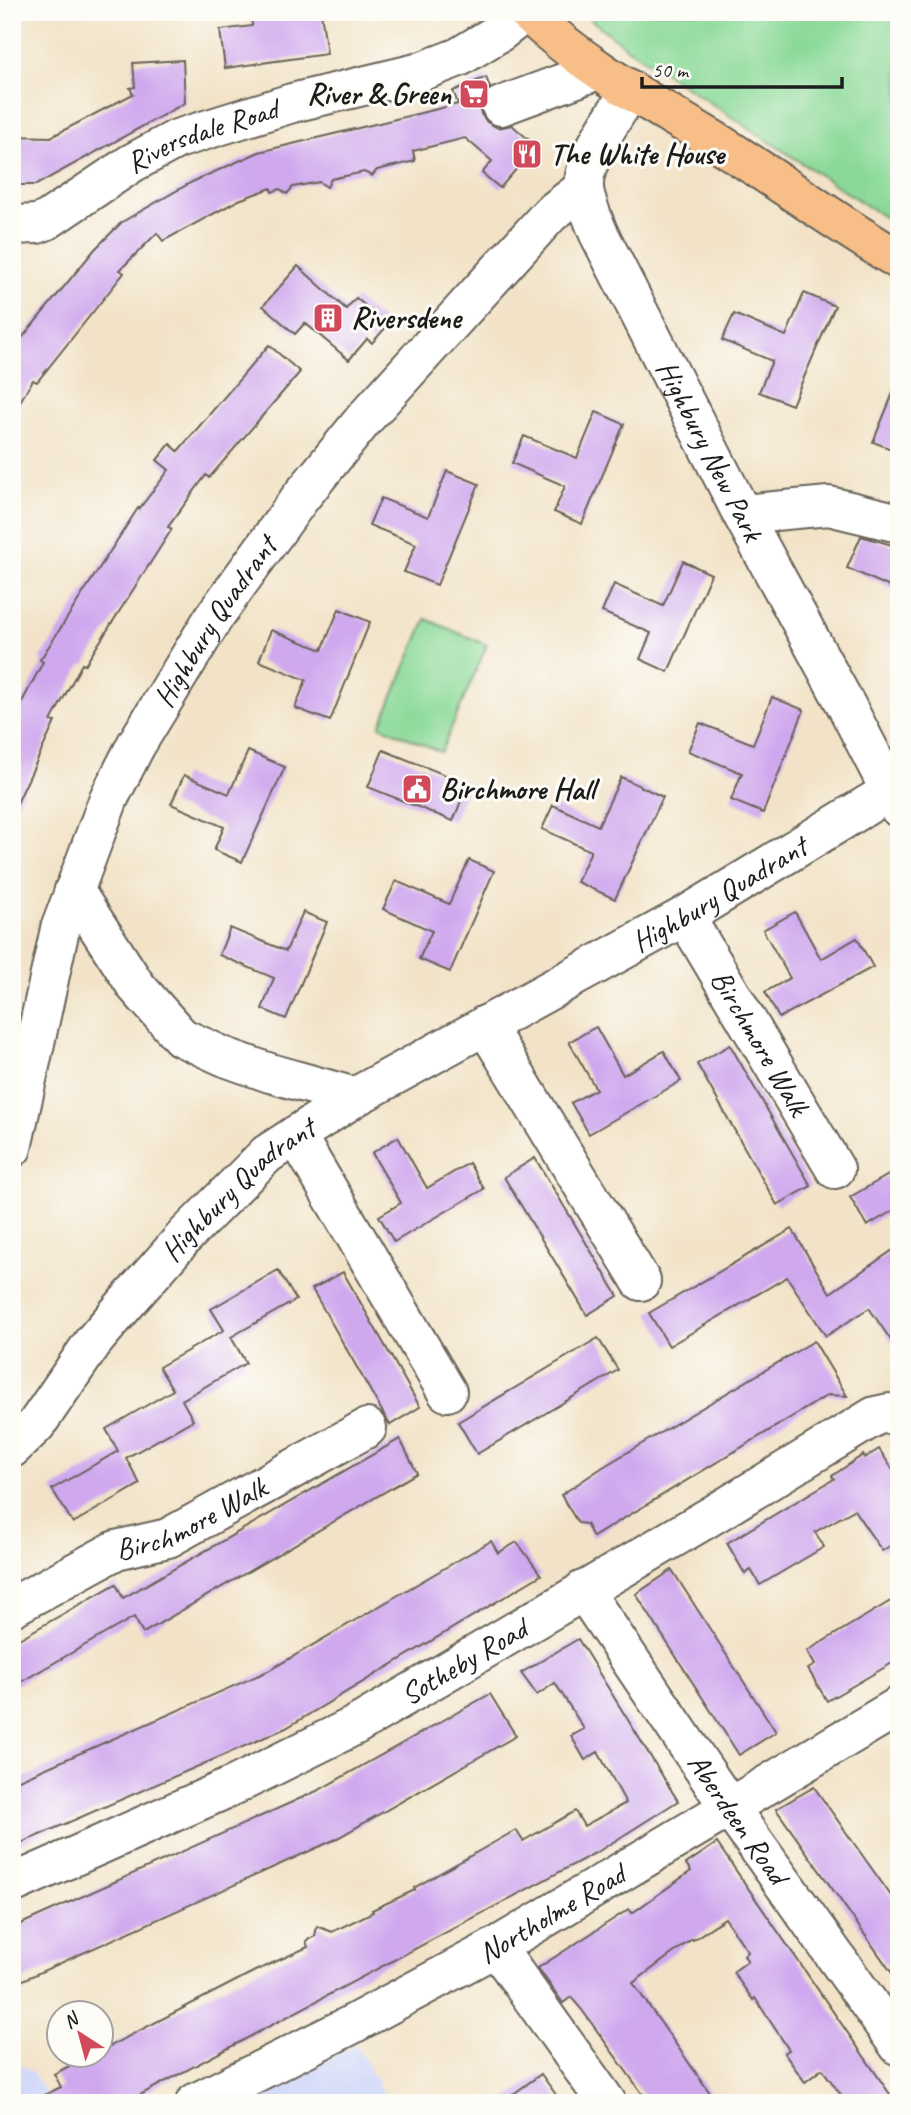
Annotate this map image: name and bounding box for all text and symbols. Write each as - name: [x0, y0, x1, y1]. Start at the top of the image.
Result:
- scale bar: [642, 46, 841, 90]
- text: 50 m: [652, 57, 690, 83]
- place label: River & Green: [307, 75, 452, 113]
- supermarket icon: River & Green: [457, 77, 491, 111]
- street label: Riversdale Road: [120, 88, 287, 182]
- place label: The White House: [550, 135, 726, 173]
- restaurant icon: The White House: [510, 137, 544, 171]
- place label: Riversdene: [351, 299, 464, 337]
- building icon: Riversdene: [311, 301, 345, 335]
- street label: Highbury New Park: [648, 354, 773, 549]
- street label: Highbury Quadrant: [145, 526, 287, 714]
- place label: Birchmore Hall: [440, 770, 600, 808]
- public building icon: Birchmore Hall: [400, 772, 434, 806]
- street label: Highbury Quadrant: [625, 825, 817, 961]
- street label: Birchmore Walk: [702, 963, 819, 1124]
- street label: Highbury Quadrant: [152, 1107, 325, 1269]
- street label: Birchmore Walk: [112, 1468, 275, 1568]
- street label: Sotheby Road: [394, 1608, 537, 1714]
- street label: Aberdeen Road: [679, 1746, 799, 1895]
- street label: Northolme Road: [472, 1853, 636, 1972]
- north arrow: [46, 2000, 116, 2070]
- text: N: [59, 2006, 85, 2034]

